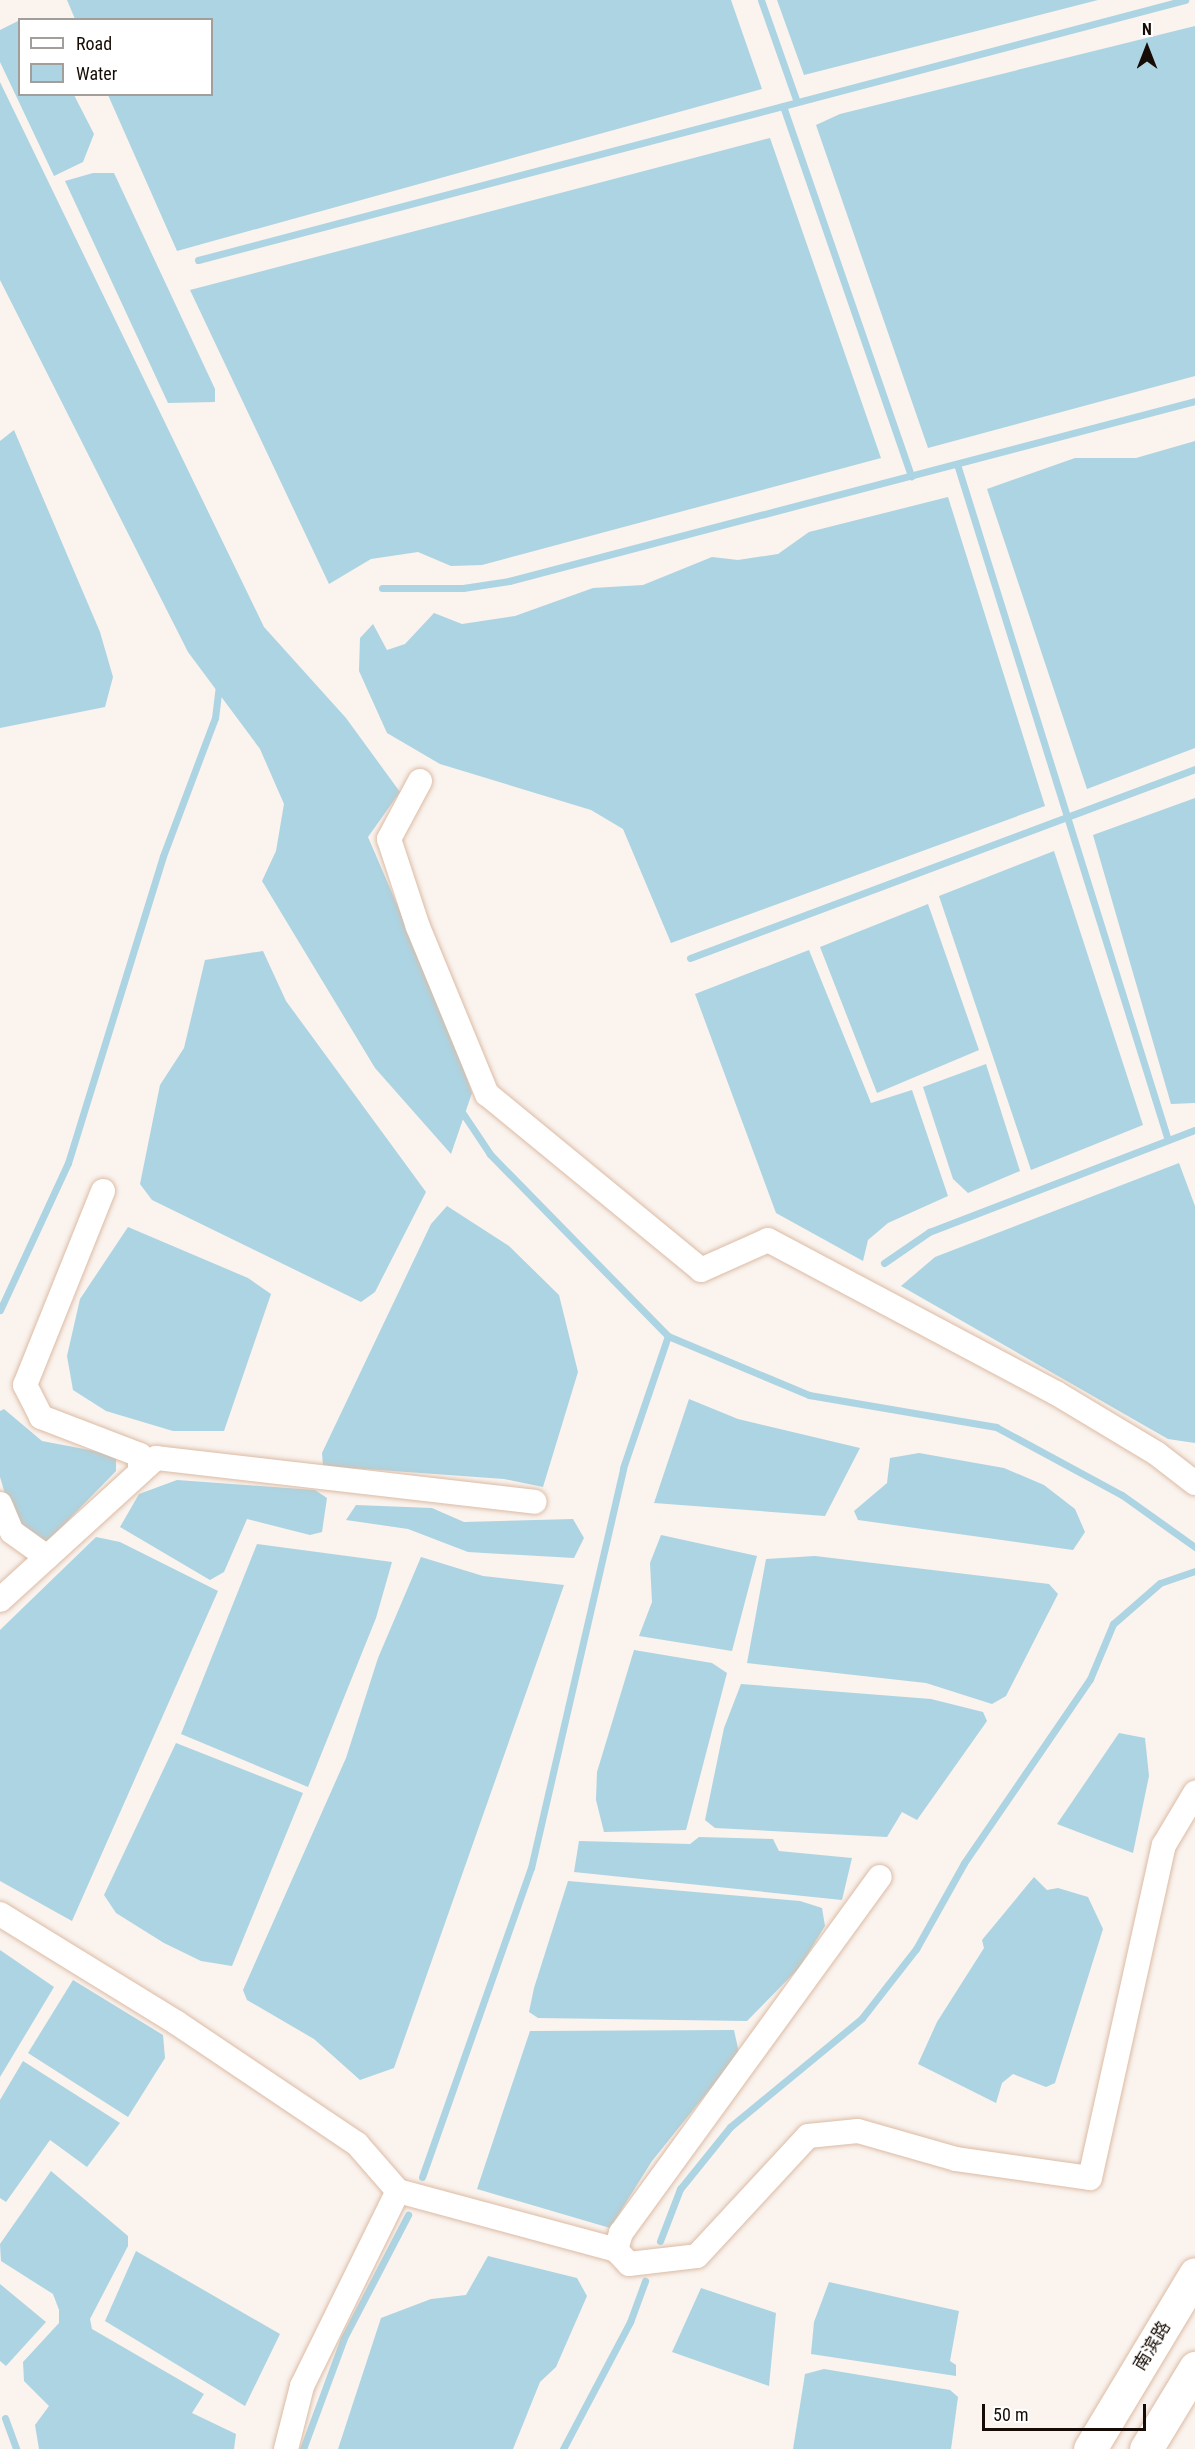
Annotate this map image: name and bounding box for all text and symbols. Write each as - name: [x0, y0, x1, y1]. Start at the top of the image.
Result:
- legend: [18, 18, 213, 96]
- north arrow: [1117, 18, 1177, 78]
- text: N: [1142, 20, 1152, 39]
- text: Road: [76, 33, 112, 54]
- text: Water: [76, 63, 117, 84]
- street label: 南滨路: [1129, 2317, 1175, 2375]
- scale bar: [985, 2392, 1148, 2430]
- text: 50 m: [993, 2404, 1028, 2425]

